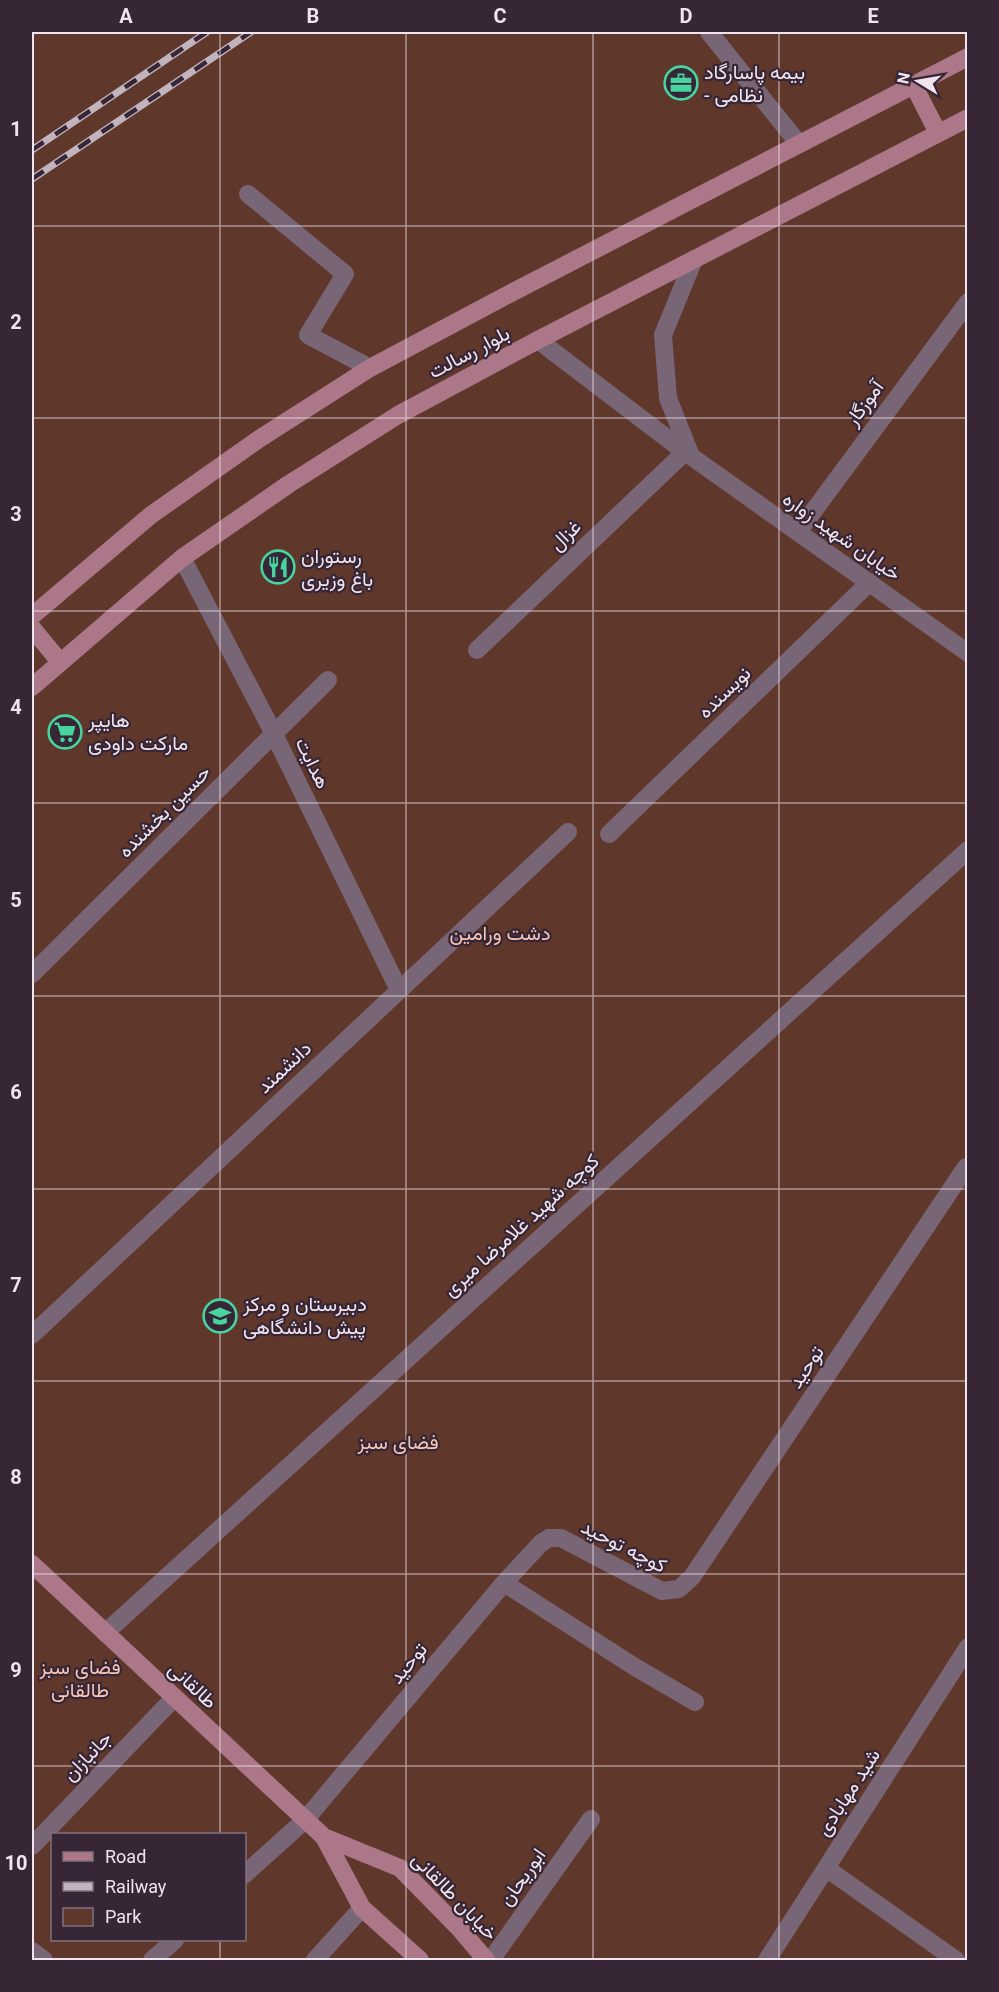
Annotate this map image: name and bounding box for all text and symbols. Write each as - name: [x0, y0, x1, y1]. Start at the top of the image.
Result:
- text: A: [119, 4, 133, 28]
- text: B: [307, 4, 319, 28]
- text: C: [493, 4, 507, 28]
- text: D: [680, 4, 693, 28]
- text: E: [867, 4, 879, 28]
- north arrow: [888, 51, 948, 111]
- place label: بیمه پاسارگاد - نظامی: [704, 60, 805, 107]
- office icon: بیمه پاسارگاد - نظامی: [663, 65, 699, 101]
- text: N: [893, 71, 914, 86]
- text: 1: [10, 117, 22, 141]
- text: 2: [10, 310, 22, 334]
- street label: بلوار رسالت: [424, 321, 514, 384]
- street label: آموزگار: [839, 375, 890, 432]
- street label: خیابان شهید زواره: [778, 486, 906, 586]
- text: 3: [10, 502, 22, 526]
- street label: غزال: [544, 514, 586, 556]
- place label: رستوران باغ وزیری: [301, 544, 373, 593]
- restaurant icon: رستوران باغ وزیری: [260, 549, 296, 585]
- street label: نویسنده: [692, 661, 756, 724]
- text: 4: [10, 695, 22, 719]
- place label: هایپر مارکت داودی: [87, 708, 188, 756]
- supermarket icon: هایپر مارکت داودی: [47, 714, 83, 750]
- street label: هدایت: [290, 733, 336, 793]
- street label: حسین بخشنده: [113, 760, 215, 862]
- text: 5: [10, 888, 22, 912]
- park label: دشت ورامین: [450, 921, 550, 946]
- street label: دانشمند: [252, 1036, 316, 1098]
- text: 6: [10, 1080, 22, 1104]
- street label: کوچه شهید غلامرضا میری: [438, 1149, 605, 1303]
- text: 7: [10, 1273, 22, 1297]
- place label: دبیرستان و مرکز پیش دانشگاهی: [242, 1292, 367, 1341]
- school or university icon: دبیرستان و مرکز پیش دانشگاهی: [202, 1298, 238, 1334]
- street label: توحید: [783, 1341, 830, 1393]
- park label: فضای سبز: [356, 1430, 439, 1455]
- text: 8: [10, 1465, 22, 1489]
- street label: کوچه توحید: [576, 1514, 671, 1580]
- street label: توحید: [384, 1638, 433, 1689]
- park label: فضای سبز طالقانی: [38, 1655, 121, 1702]
- street label: طالقانی: [164, 1656, 222, 1714]
- text: 9: [10, 1658, 22, 1682]
- street label: جانبازان: [57, 1726, 117, 1787]
- street label: شید مهابادی: [811, 1744, 886, 1841]
- legend: [51, 1833, 246, 1941]
- street label: ابوریحان: [494, 1844, 551, 1911]
- text: Road: [105, 1846, 146, 1867]
- street label: خیابان طالقانی: [407, 1847, 503, 1945]
- text: 10: [5, 1851, 27, 1875]
- text: Railway: [105, 1876, 167, 1897]
- text: Park: [105, 1906, 142, 1927]

